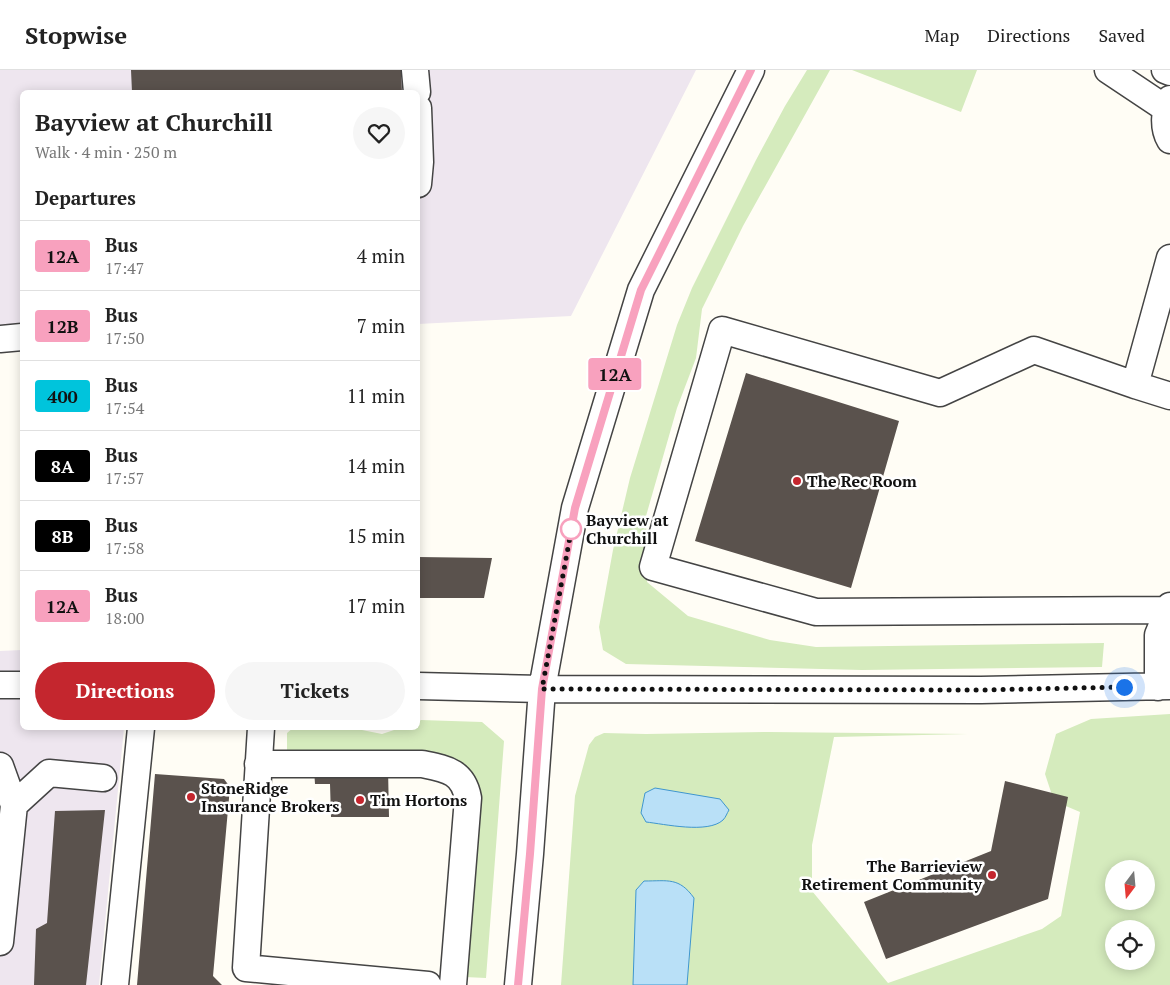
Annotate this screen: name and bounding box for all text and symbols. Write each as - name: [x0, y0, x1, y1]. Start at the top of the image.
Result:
- text: Stopwise: [25, 19, 127, 51]
- text: Map: [924, 23, 959, 47]
- text: Directions: [987, 23, 1070, 47]
- text: Saved: [1098, 23, 1145, 47]
- text: Bayview at Churchill: [35, 106, 273, 138]
- button: heart: [353, 107, 405, 159]
- text: Walk · 4 min · 250 m: [35, 141, 177, 163]
- text: Departures: [35, 185, 136, 210]
- text: Bus: [105, 232, 138, 257]
- text: 4 min: [357, 243, 405, 268]
- text: 12A: [46, 244, 79, 268]
- text: 17:47: [105, 257, 144, 279]
- text: Bus: [105, 302, 138, 327]
- text: 7 min: [357, 313, 405, 338]
- text: 12B: [46, 314, 79, 338]
- text: 17:50: [105, 327, 144, 349]
- line badge: 12A: [586, 358, 644, 390]
- text: 12A: [598, 362, 632, 386]
- text: Bus: [105, 372, 138, 397]
- text: 11 min: [347, 383, 405, 408]
- text: 400: [47, 384, 78, 408]
- text: 17:54: [105, 397, 144, 419]
- text: Bus: [105, 442, 138, 467]
- text: 14 min: [347, 453, 405, 478]
- text: 8A: [51, 454, 74, 478]
- text: 17:57: [105, 467, 144, 489]
- place label: The Rec Room: [807, 470, 917, 492]
- marker: The Rec Room: [791, 475, 803, 487]
- place label: Bayview at Churchill: [586, 509, 669, 549]
- text: Bus: [105, 512, 138, 537]
- marker: Bayview at Churchill: [560, 518, 582, 540]
- text: 15 min: [347, 523, 405, 548]
- text: 8B: [52, 524, 73, 548]
- text: 17:58: [105, 537, 144, 559]
- text: Bus: [105, 582, 138, 607]
- text: 17 min: [347, 593, 405, 618]
- text: 12A: [46, 594, 79, 618]
- text: 18:00: [105, 607, 144, 629]
- button: Directions: [35, 662, 215, 720]
- button: Tickets: [225, 662, 405, 720]
- your location: [1112, 675, 1137, 700]
- place label: StoneRidge Insurance Brokers: [201, 777, 340, 817]
- place label: Tim Hortons: [370, 789, 467, 811]
- marker: StoneRidge Insurance Brokers: [185, 791, 197, 803]
- marker: Tim Hortons: [354, 794, 366, 806]
- place label: The Barrieview Retirement Community: [802, 855, 983, 895]
- north arrow: [1105, 860, 1155, 910]
- map controls: [1105, 860, 1155, 970]
- marker: The Barrieview Retirement Community: [986, 869, 998, 881]
- button: locate: [1105, 920, 1155, 970]

